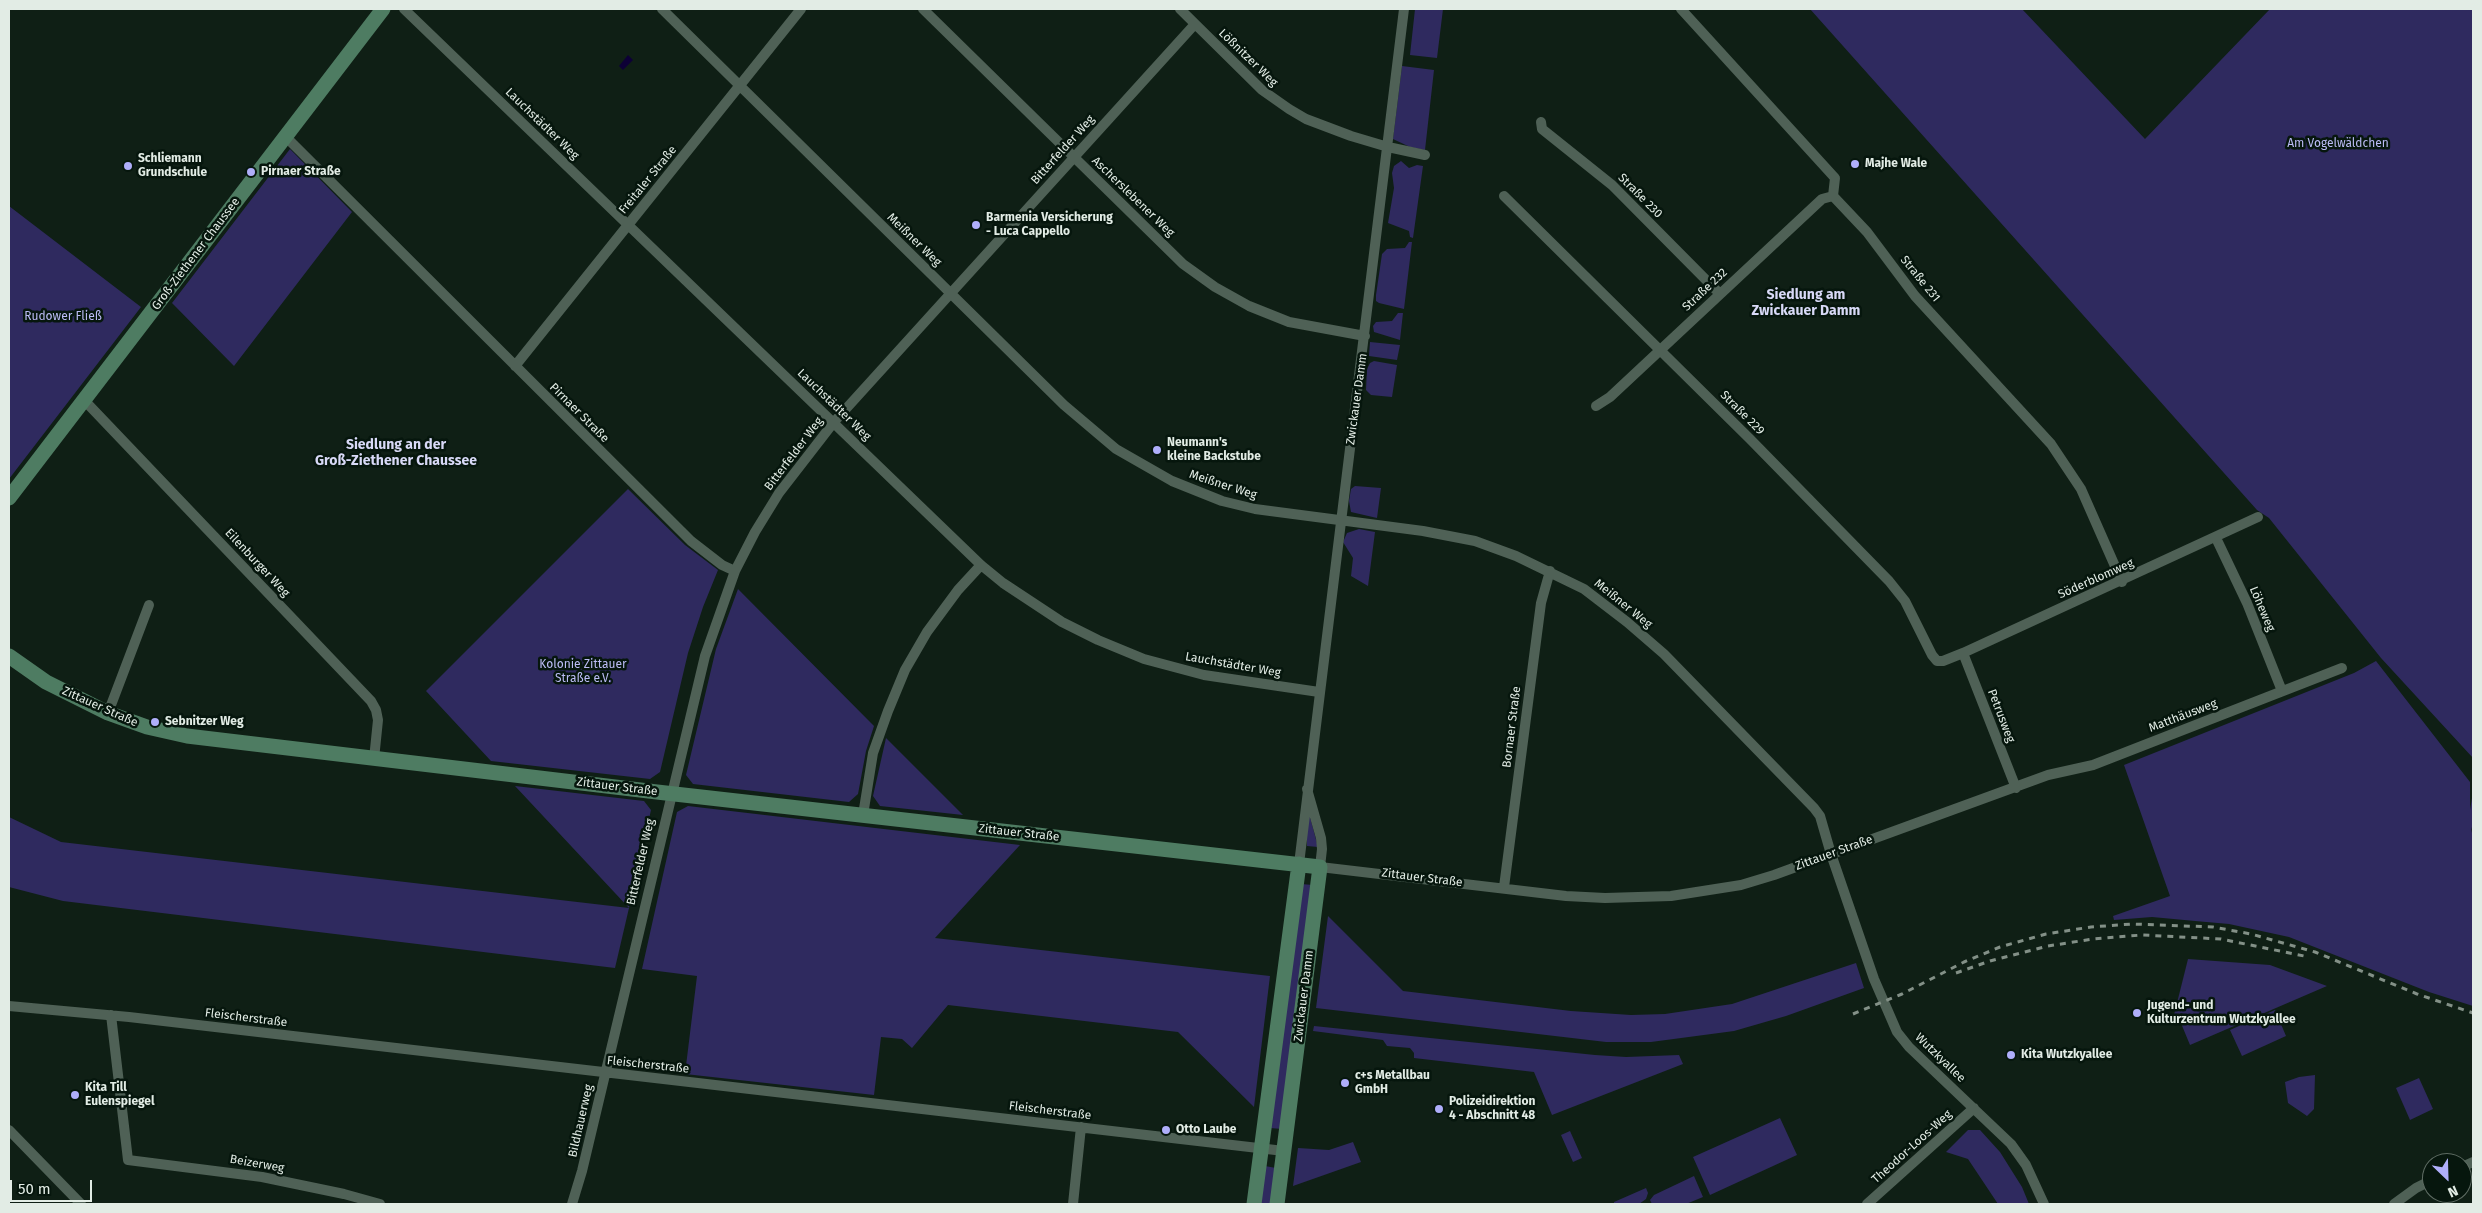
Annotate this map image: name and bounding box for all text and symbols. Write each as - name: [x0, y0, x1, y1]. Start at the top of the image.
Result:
- street label: Lößnitzer Weg: [1215, 26, 1281, 90]
- street label: Lauchstädter Weg: [502, 85, 582, 163]
- street label: Bitterfelder Weg: [1028, 112, 1098, 188]
- park label: Am Vogelwäldchen: [2287, 137, 2389, 151]
- street label: Freitaler Straße: [616, 143, 680, 217]
- place label: Schliemann Grundschule: [138, 152, 207, 180]
- street label: Ascherslebener Weg: [1089, 154, 1177, 240]
- place label: Majhe Wale: [1865, 157, 1927, 171]
- marker: Majhe Wale: [1849, 158, 1861, 170]
- marker: Schliemann Grundschule: [122, 160, 134, 172]
- place label: Pirnaer Straße: [261, 165, 341, 179]
- marker: Pirnaer Straße: [245, 166, 257, 178]
- street label: Straße 230: [1615, 171, 1665, 221]
- street label: Groß-Ziethener Chaussee: [149, 195, 243, 313]
- street label: Meißner Weg: [884, 210, 944, 270]
- place label: Barmenia Versicherung - Luca Cappello: [986, 211, 1113, 239]
- marker: Barmenia Versicherung - Luca Cappello: [970, 219, 982, 231]
- street label: Straße 231: [1897, 253, 1943, 305]
- street label: Straße 232: [1680, 266, 1730, 314]
- district label: Siedlung am Zwickauer Damm: [1752, 287, 1860, 320]
- park label: Rudower Fließ: [24, 310, 102, 324]
- street label: Zwickauer Damm: [1343, 352, 1371, 446]
- street label: Lauchstädter Weg: [794, 366, 874, 444]
- street label: Pirnaer Straße: [546, 380, 612, 446]
- street label: Straße 229: [1717, 388, 1767, 438]
- street label: Bitterfelder Weg: [762, 414, 826, 494]
- place label: Neumann's kleine Backstube: [1167, 436, 1261, 464]
- district label: Siedlung an der Groß-Ziethener Chaussee: [315, 437, 477, 470]
- marker: Neumann's kleine Backstube: [1151, 444, 1163, 456]
- street label: Meißner Weg: [1187, 467, 1259, 503]
- street label: Eilenburger Weg: [222, 526, 292, 600]
- street label: Söderblomweg: [2056, 556, 2136, 602]
- street label: Meißner Weg: [1591, 576, 1655, 632]
- street label: Löheweg: [2246, 584, 2278, 634]
- street label: Lauchstädter Weg: [1184, 650, 1282, 680]
- park label: Kolonie Zittauer Straße e.V.: [539, 658, 627, 686]
- street label: Zittauer Straße: [60, 684, 140, 730]
- street label: Bornaer Straße: [1500, 685, 1524, 769]
- street label: Petrusweg: [1984, 687, 2018, 745]
- street label: Matthäusweg: [2147, 696, 2219, 736]
- place label: Sebnitzer Weg: [165, 715, 244, 729]
- marker: Sebnitzer Weg: [149, 716, 161, 728]
- street label: Zittauer Straße: [576, 775, 658, 799]
- street label: Bitterfelder Weg: [624, 817, 658, 907]
- street label: Zittauer Straße: [978, 822, 1060, 844]
- street label: Zittauer Straße: [1793, 832, 1875, 874]
- street label: Zittauer Straße: [1381, 866, 1463, 890]
- street label: Zwickauer Damm: [1291, 949, 1317, 1043]
- place label: Jugend- und Kulturzentrum Wutzkyallee: [2147, 999, 2296, 1027]
- street label: Fleischerstraße: [204, 1006, 288, 1030]
- marker: Jugend- und Kulturzentrum Wutzkyallee: [2131, 1007, 2143, 1019]
- street label: Wutzkyallee: [1912, 1030, 1968, 1086]
- place label: Kita Wutzkyallee: [2021, 1048, 2112, 1062]
- marker: Kita Wutzkyallee: [2005, 1049, 2017, 1061]
- street label: Fleischerstraße: [606, 1054, 690, 1076]
- place label: c+s Metallbau GmbH: [1355, 1069, 1430, 1097]
- marker: c+s Metallbau GmbH: [1339, 1077, 1351, 1089]
- place label: Kita Till Eulenspiegel: [85, 1081, 155, 1109]
- street label: Bildhauerweg: [566, 1083, 596, 1159]
- marker: Kita Till Eulenspiegel: [69, 1089, 81, 1101]
- place label: Polizeidirektion 4 - Abschnitt 48: [1449, 1095, 1535, 1123]
- street label: Fleischerstraße: [1008, 1099, 1092, 1123]
- marker: Polizeidirektion 4 - Abschnitt 48: [1433, 1103, 1445, 1115]
- street label: Theodor-Loos-Weg: [1869, 1107, 1955, 1187]
- place label: Otto Laube: [1176, 1123, 1236, 1137]
- marker: Otto Laube: [1160, 1124, 1172, 1136]
- street label: Beizerweg: [229, 1152, 285, 1176]
- north arrow: [2422, 1153, 2472, 1203]
- scale bar: [12, 1170, 95, 1202]
- text: 50 m: [18, 1180, 51, 1198]
- text: N: [2445, 1182, 2461, 1201]

